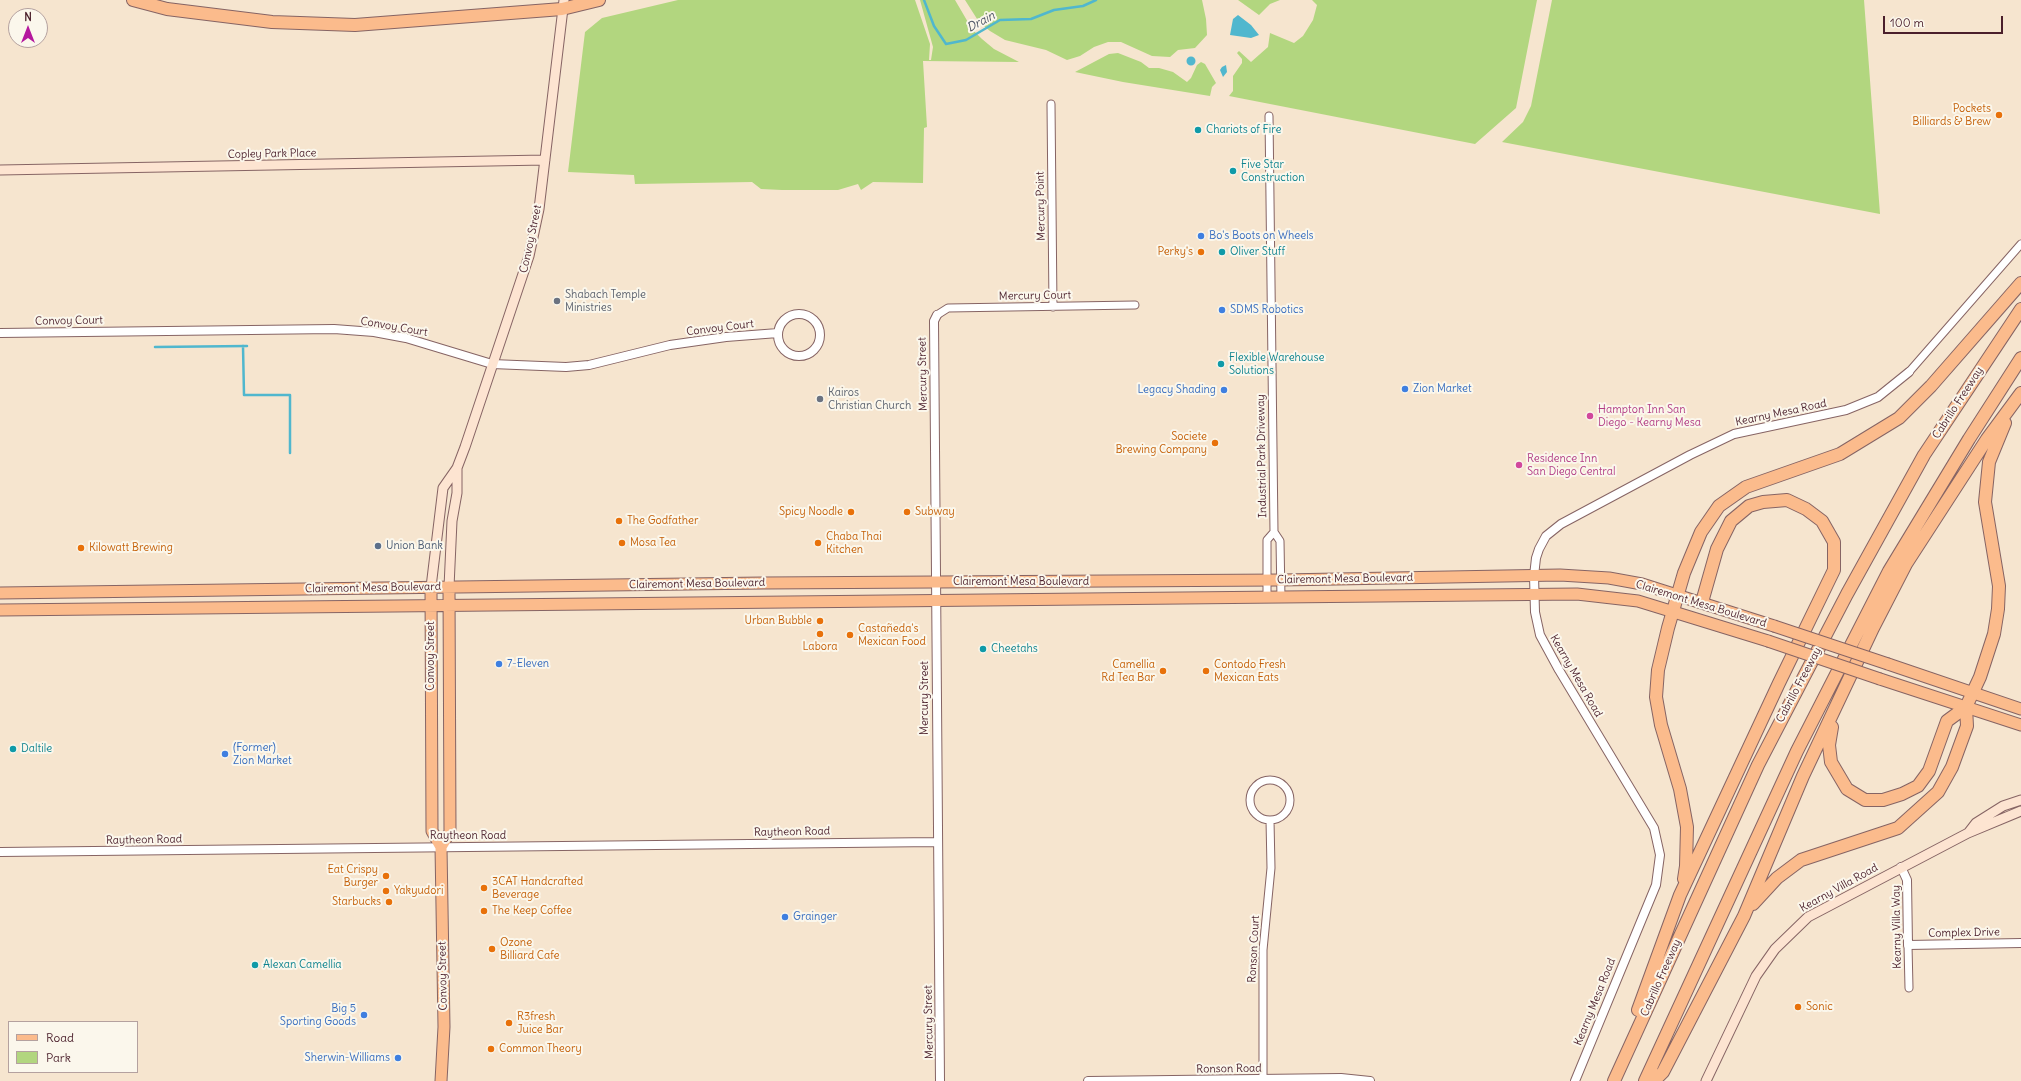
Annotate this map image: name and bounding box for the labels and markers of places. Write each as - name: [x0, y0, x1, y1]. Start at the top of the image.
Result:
- place label: Pockets Billiards & Brew: [1912, 102, 1991, 128]
- marker: Pockets Billiards & Brew: [1994, 110, 2004, 120]
- place label: Chariots of Fire: [1206, 123, 1281, 137]
- marker: Chariots of Fire: [1193, 125, 1203, 135]
- place label: Five Star Construction: [1241, 158, 1305, 184]
- marker: Five Star Construction: [1228, 166, 1238, 176]
- place label: Bo's Boots on Wheels: [1209, 229, 1314, 243]
- marker: Bo's Boots on Wheels: [1196, 231, 1206, 241]
- place label: Perky's: [1157, 245, 1193, 259]
- place label: Oliver Stuff: [1230, 245, 1285, 259]
- marker: Perky's: [1196, 247, 1206, 257]
- marker: Oliver Stuff: [1217, 247, 1227, 257]
- place label: Shabach Temple Ministries: [565, 288, 646, 314]
- marker: Shabach Temple Ministries: [552, 296, 562, 306]
- place label: SDMS Robotics: [1230, 303, 1304, 317]
- marker: SDMS Robotics: [1217, 305, 1227, 315]
- place label: Flexible Warehouse Solutions: [1229, 351, 1324, 377]
- marker: Flexible Warehouse Solutions: [1216, 359, 1226, 369]
- place label: Zion Market: [1413, 382, 1472, 396]
- place label: Legacy Shading: [1137, 383, 1216, 397]
- marker: Zion Market: [1400, 384, 1410, 394]
- marker: Legacy Shading: [1219, 385, 1229, 395]
- place label: Kairos Christian Church: [828, 386, 911, 412]
- marker: Kairos Christian Church: [815, 394, 825, 404]
- place label: Hampton Inn San Diego - Kearny Mesa: [1598, 403, 1701, 429]
- marker: Hampton Inn San Diego - Kearny Mesa: [1585, 411, 1595, 421]
- place label: Societe Brewing Company: [1115, 430, 1207, 456]
- marker: Societe Brewing Company: [1210, 438, 1220, 448]
- place label: Residence Inn San Diego Central: [1527, 452, 1615, 478]
- marker: Residence Inn San Diego Central: [1514, 460, 1524, 470]
- place label: Spicy Noodle: [779, 505, 843, 519]
- place label: Subway: [915, 505, 955, 519]
- marker: Spicy Noodle: [846, 507, 856, 517]
- marker: Subway: [902, 507, 912, 517]
- place label: The Godfather: [627, 514, 698, 528]
- marker: The Godfather: [614, 516, 624, 526]
- place label: Chaba Thai Kitchen: [826, 530, 882, 556]
- place label: Mosa Tea: [630, 536, 676, 550]
- marker: Mosa Tea: [617, 538, 627, 548]
- marker: Chaba Thai Kitchen: [813, 538, 823, 548]
- place label: Union Bank: [386, 539, 443, 553]
- place label: Kilowatt Brewing: [89, 541, 173, 555]
- marker: Union Bank: [373, 541, 383, 551]
- marker: Kilowatt Brewing: [76, 543, 86, 553]
- place label: Urban Bubble: [745, 614, 812, 628]
- marker: Urban Bubble: [815, 616, 825, 626]
- place label: Castañeda's Mexican Food: [858, 622, 926, 648]
- marker: Labora: [815, 629, 825, 639]
- marker: Castañeda's Mexican Food: [845, 630, 855, 640]
- place label: Labora: [802, 640, 838, 654]
- place label: Cheetahs: [991, 642, 1038, 656]
- marker: Cheetahs: [978, 644, 988, 654]
- place label: 7-Eleven: [507, 657, 549, 671]
- place label: Camellia Rd Tea Bar: [1101, 658, 1155, 684]
- place label: Contodo Fresh Mexican Eats: [1214, 658, 1286, 684]
- marker: 7-Eleven: [494, 659, 504, 669]
- marker: Camellia Rd Tea Bar: [1158, 666, 1168, 676]
- marker: Contodo Fresh Mexican Eats: [1201, 666, 1211, 676]
- place label: (Former) Zion Market: [233, 741, 292, 767]
- place label: Daltile: [21, 742, 52, 756]
- marker: Daltile: [8, 744, 18, 754]
- marker: (Former) Zion Market: [220, 749, 230, 759]
- place label: Eat Crispy Burger: [327, 863, 378, 889]
- marker: Eat Crispy Burger: [381, 871, 391, 881]
- place label: 3CAT Handcrafted Beverage: [492, 875, 583, 901]
- marker: 3CAT Handcrafted Beverage: [479, 883, 489, 893]
- place label: Yakyudori: [394, 884, 443, 898]
- marker: Yakyudori: [381, 886, 391, 896]
- place label: Starbucks: [332, 895, 381, 909]
- marker: Starbucks: [384, 897, 394, 907]
- place label: The Keep Coffee: [492, 904, 572, 918]
- marker: The Keep Coffee: [479, 906, 489, 916]
- place label: Grainger: [793, 910, 837, 924]
- marker: Grainger: [780, 912, 790, 922]
- place label: Ozone Billiard Cafe: [500, 936, 559, 962]
- marker: Ozone Billiard Cafe: [487, 944, 497, 954]
- place label: Alexan Camellia: [263, 958, 342, 972]
- marker: Alexan Camellia: [250, 960, 260, 970]
- place label: Sonic: [1806, 1000, 1833, 1014]
- place label: Big 5 Sporting Goods: [280, 1002, 356, 1028]
- marker: Sonic: [1793, 1002, 1803, 1012]
- marker: Big 5 Sporting Goods: [359, 1010, 369, 1020]
- place label: R3fresh Juice Bar: [517, 1010, 563, 1036]
- marker: R3fresh Juice Bar: [504, 1018, 514, 1028]
- place label: Common Theory: [499, 1042, 582, 1056]
- marker: Common Theory: [486, 1044, 496, 1054]
- place label: Sherwin-Williams: [305, 1051, 390, 1065]
- marker: Sherwin-Williams: [393, 1053, 403, 1063]

